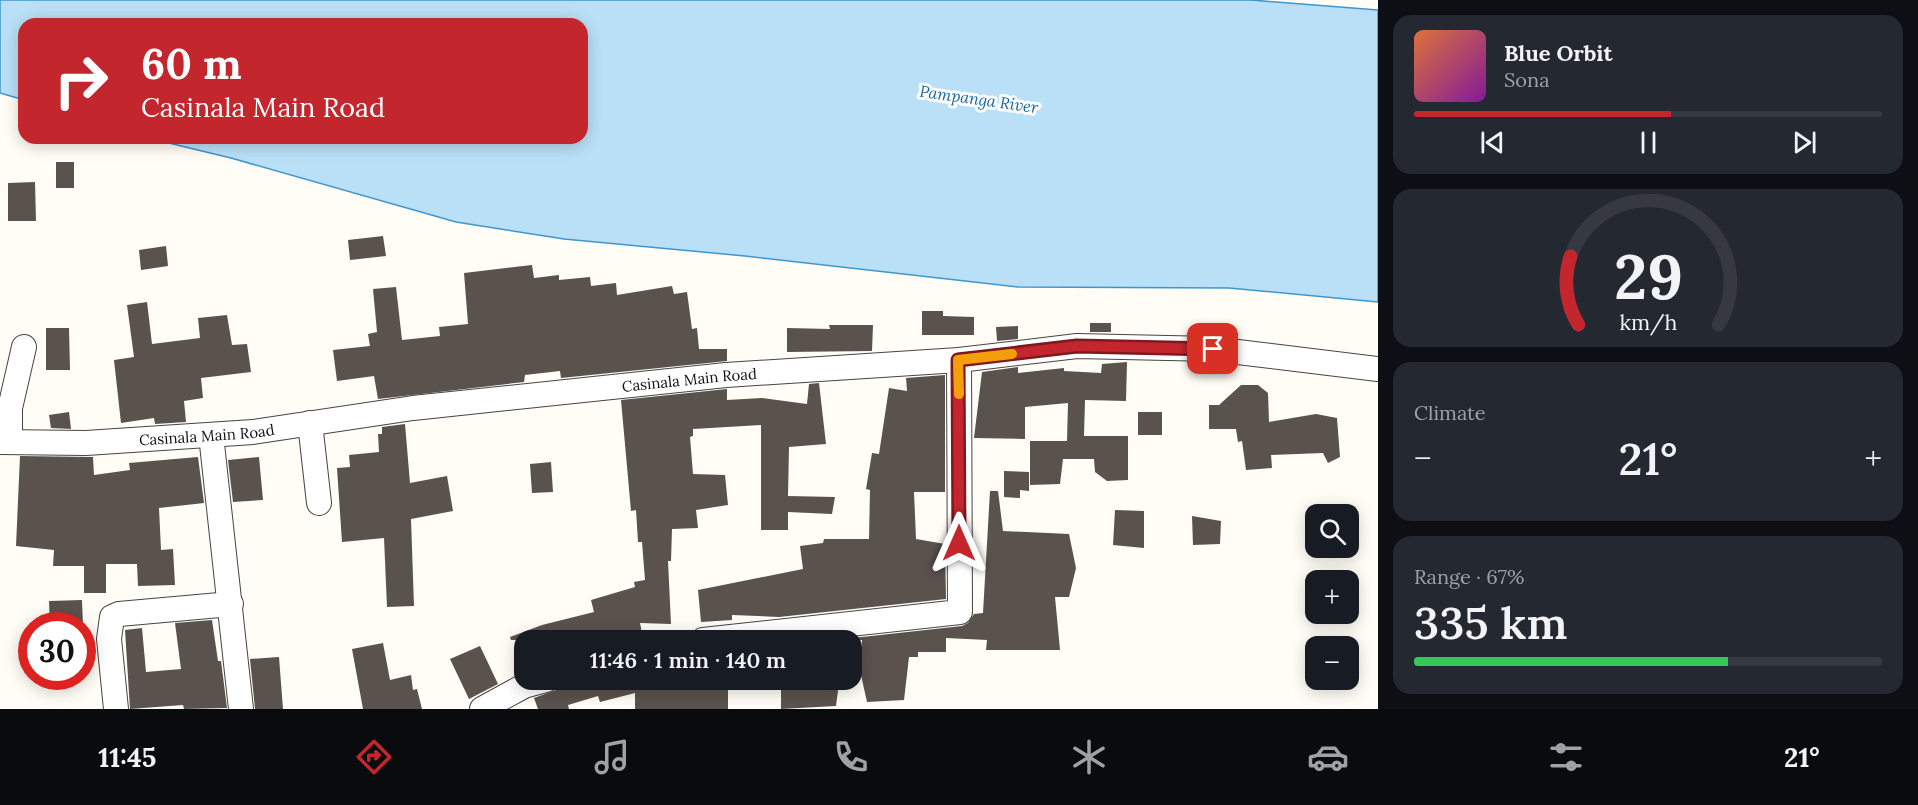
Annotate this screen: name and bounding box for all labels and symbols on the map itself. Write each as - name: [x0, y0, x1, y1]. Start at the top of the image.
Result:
- water label: Pampanga River: [918, 81, 1040, 117]
- pin: [1187, 323, 1238, 374]
- street label: Casinala Main Road: [621, 364, 758, 395]
- street label: Casinala Main Road: [138, 419, 276, 449]
- position arrow: [927, 511, 991, 575]
- speed limit sign: 30: [18, 612, 96, 690]

